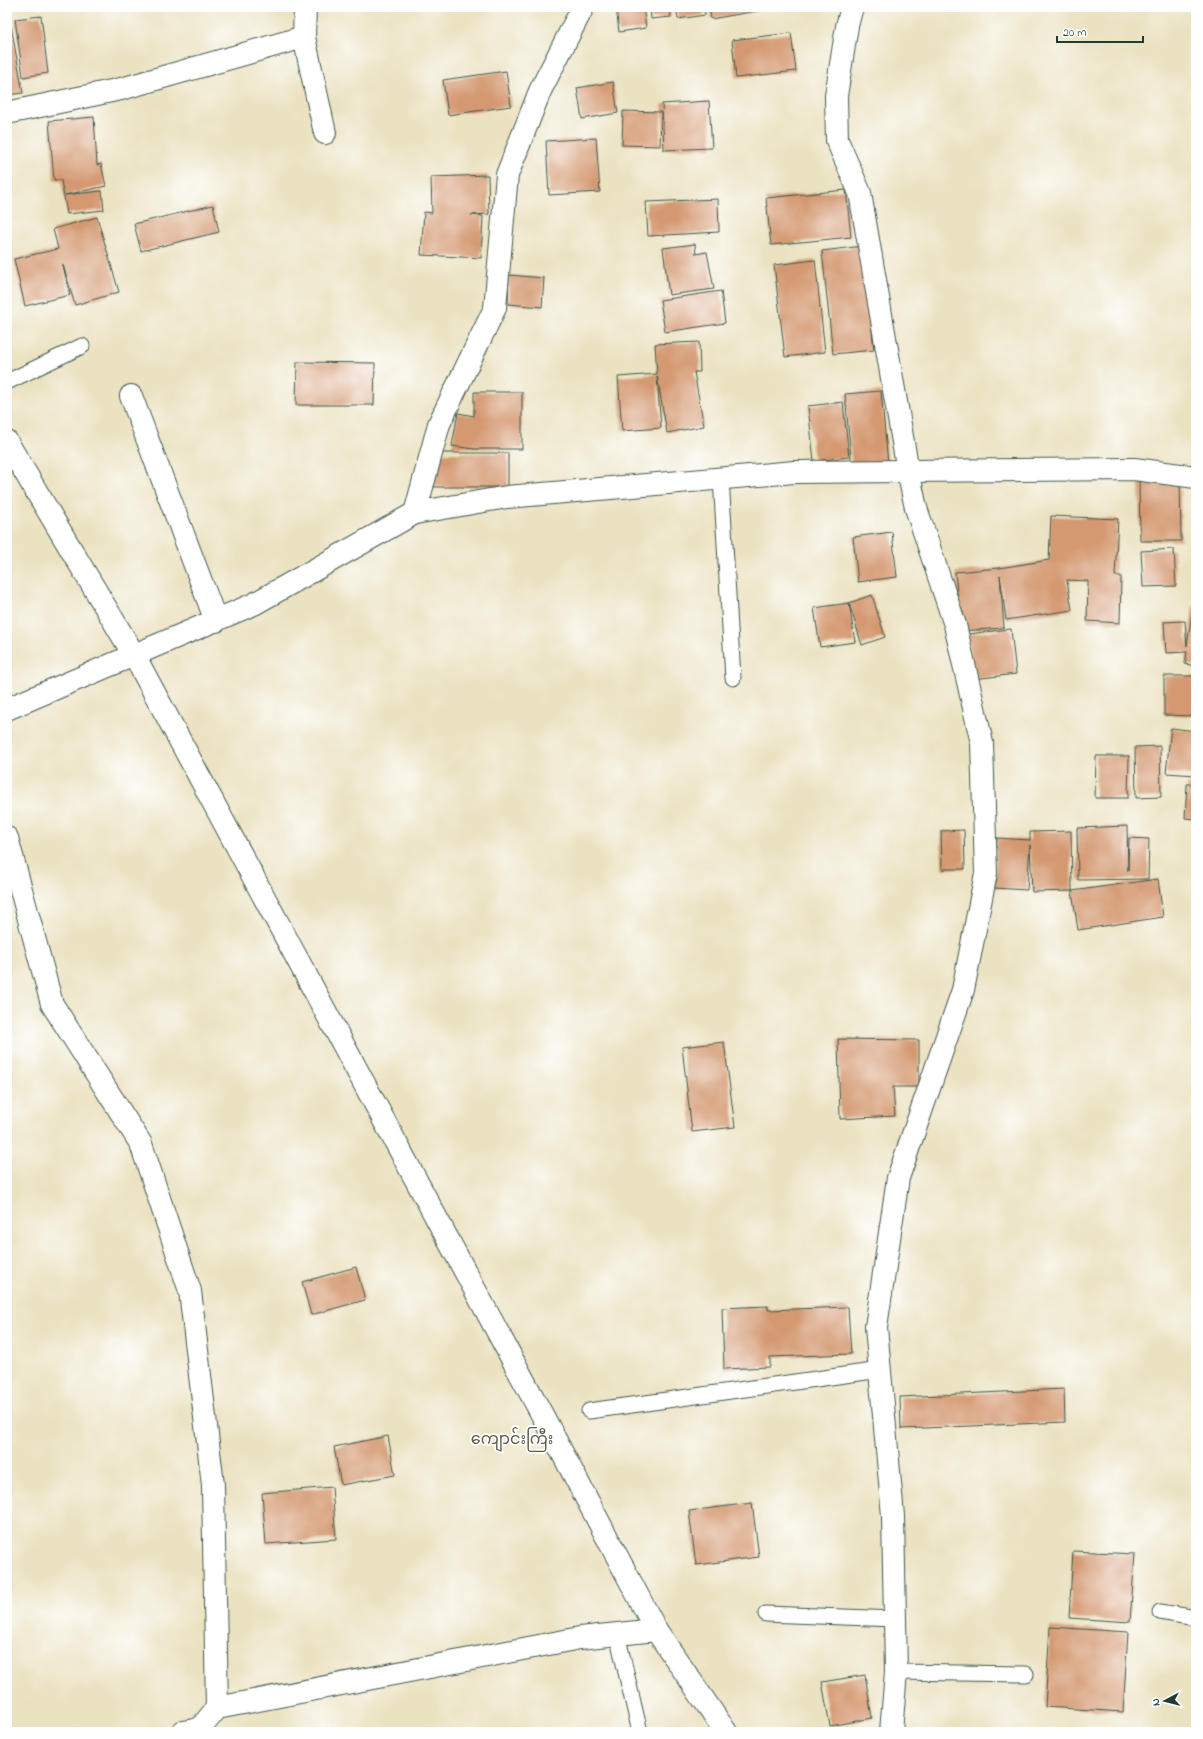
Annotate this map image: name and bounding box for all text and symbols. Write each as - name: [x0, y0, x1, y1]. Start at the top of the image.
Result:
- scale bar: [1057, 18, 1143, 44]
- text: 20 m: [1063, 24, 1086, 42]
- district label: ကျောင်းကြီး: [471, 1427, 553, 1452]
- north arrow: [1145, 1681, 1185, 1721]
- text: N: [1148, 1697, 1164, 1707]

